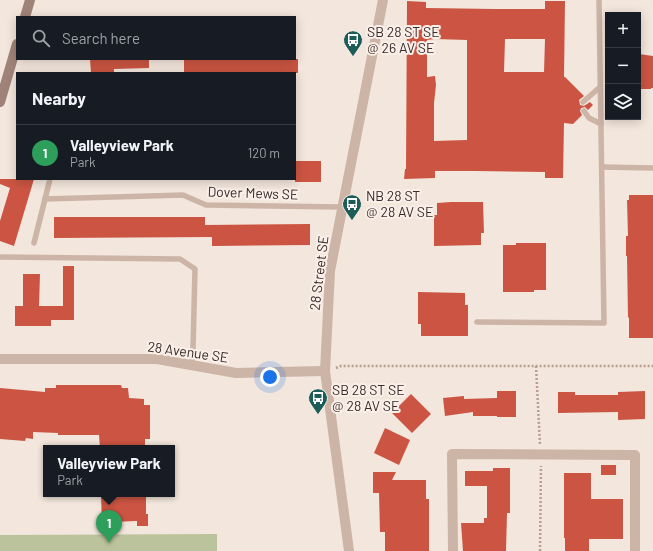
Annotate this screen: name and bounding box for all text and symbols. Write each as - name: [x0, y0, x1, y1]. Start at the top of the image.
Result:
- map controls: [605, 12, 641, 120]
- button: +: [605, 12, 641, 48]
- search box: [16, 16, 296, 60]
- place label: SB 28 ST SE @ 26 AV SE: [367, 23, 440, 56]
- icon: search: [30, 27, 52, 49]
- text: Search here: [62, 29, 140, 47]
- bus stop icon: SB 28 ST SE @ 26 AV SE: [342, 29, 364, 57]
- button: −: [605, 48, 641, 84]
- button: layers: [605, 84, 641, 120]
- text: Nearby: [32, 88, 86, 108]
- text: Valleyview Park: [70, 136, 174, 154]
- text: 1: [43, 145, 47, 161]
- text: 120 m: [248, 145, 280, 161]
- text: Park: [70, 154, 96, 170]
- street label: Dover Mews SE: [207, 182, 299, 203]
- place label: NB 28 ST @ 28 AV SE: [366, 187, 434, 220]
- bus stop icon: NB 28 ST @ 28 AV SE: [341, 193, 363, 221]
- street label: 28 Street SE: [305, 235, 332, 311]
- street label: 28 Avenue SE: [147, 337, 230, 366]
- your location: [260, 367, 280, 387]
- place label: SB 28 ST SE @ 28 AV SE: [332, 381, 405, 414]
- bus stop icon: SB 28 ST SE @ 28 AV SE: [307, 387, 329, 415]
- popup: [43, 445, 175, 497]
- text: Valleyview Park: [57, 454, 161, 472]
- text: Park: [57, 472, 83, 488]
- pin: 1: [96, 510, 122, 543]

